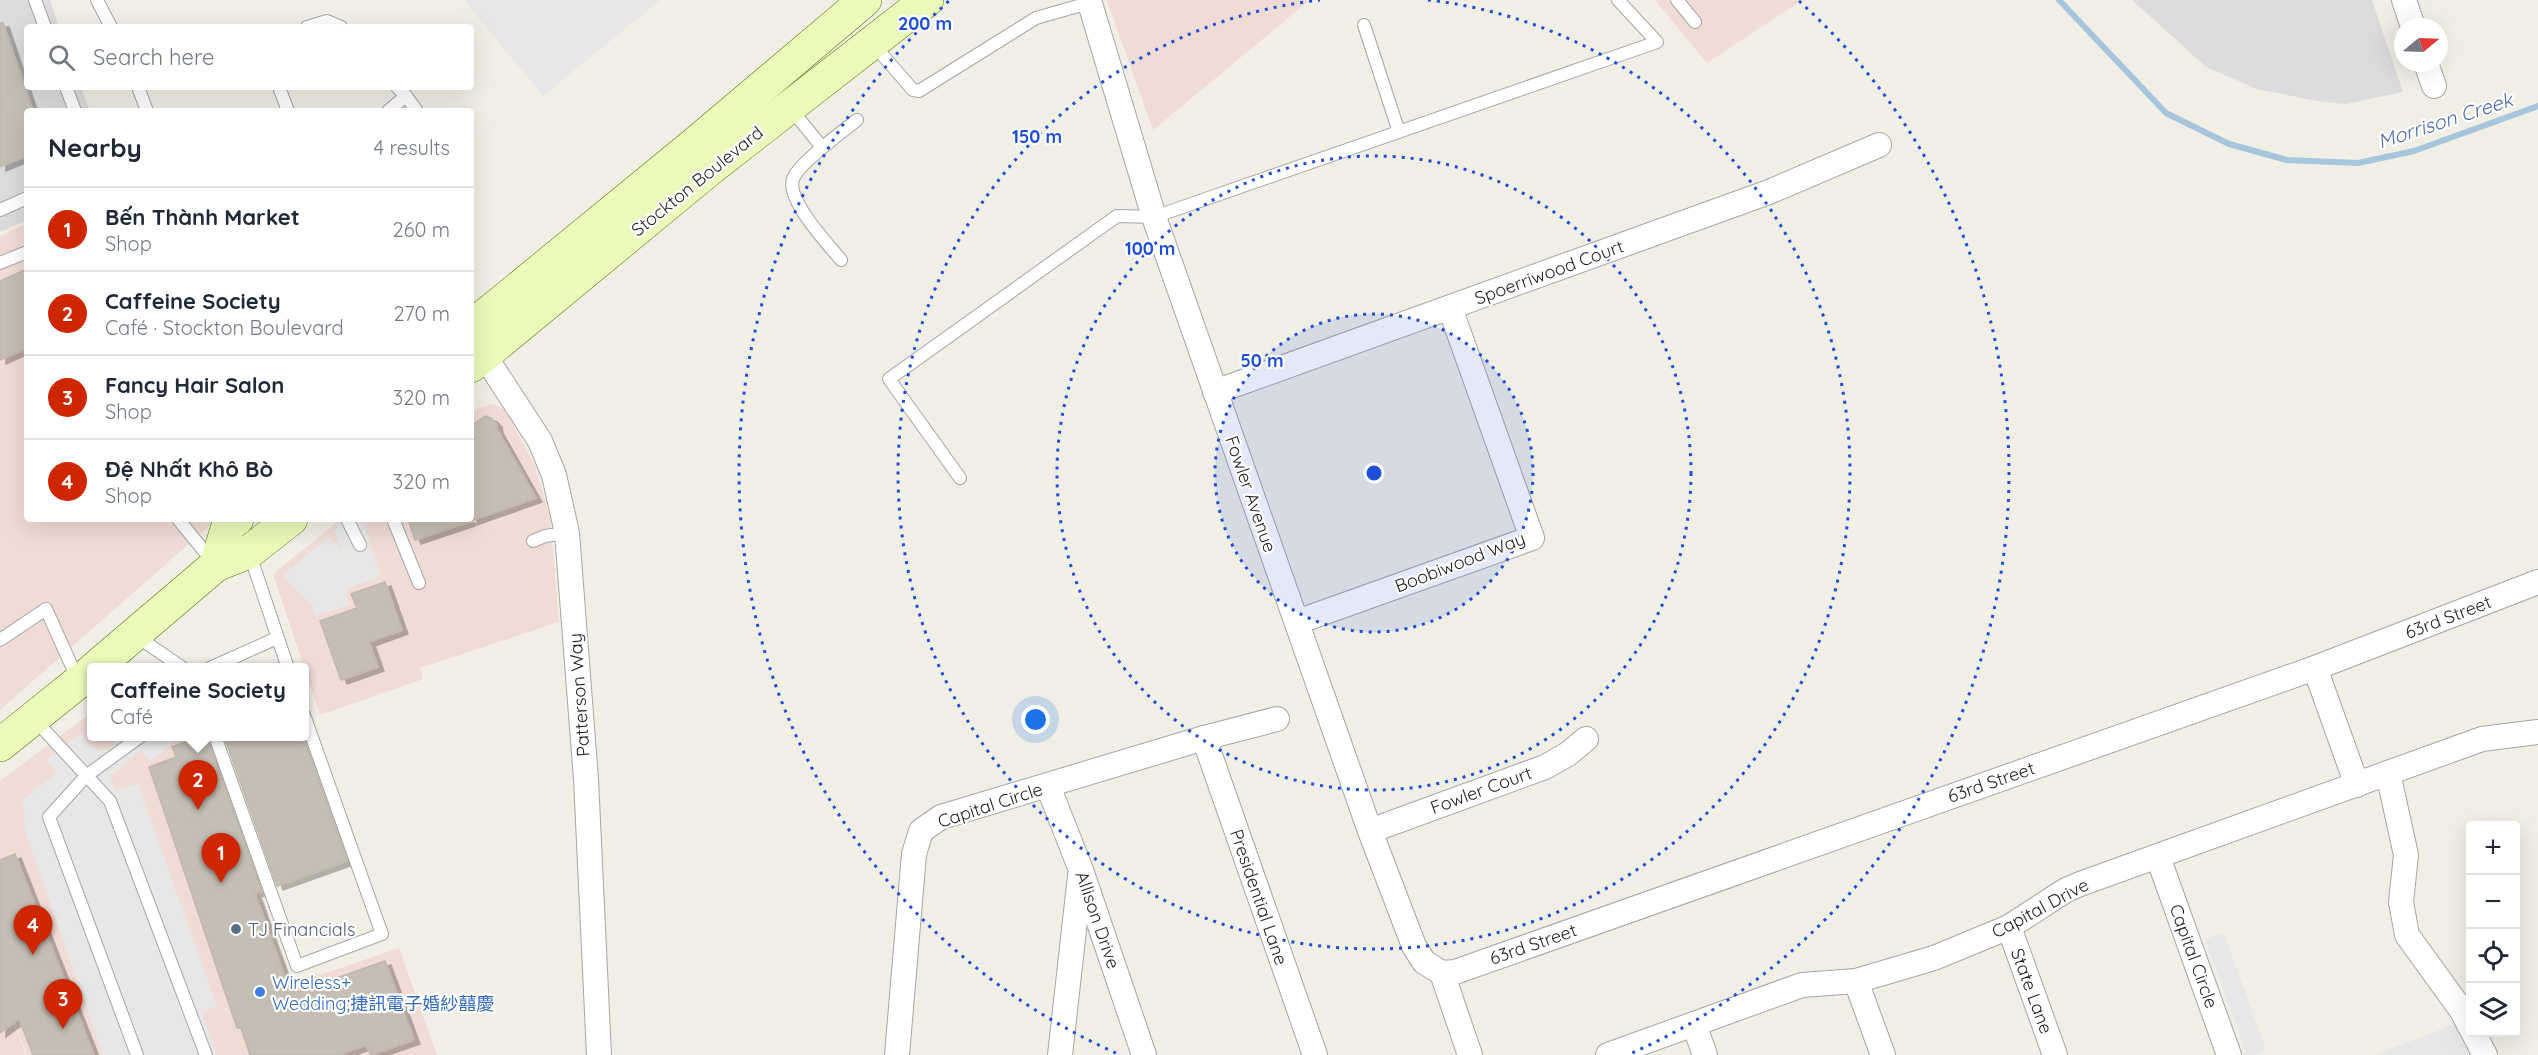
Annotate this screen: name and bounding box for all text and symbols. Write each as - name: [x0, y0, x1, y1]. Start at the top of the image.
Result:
- text: 200 m: [898, 12, 952, 35]
- north arrow: [2394, 18, 2448, 72]
- search box: [24, 24, 474, 90]
- icon: search: [45, 41, 78, 74]
- text: Search here: [93, 43, 214, 71]
- water label: Morrison Creek: [2374, 86, 2518, 154]
- street label: Stockton Boulevard: [626, 121, 768, 241]
- text: 150 m: [1012, 125, 1062, 148]
- text: Nearby: [48, 131, 142, 164]
- text: 4 results: [374, 135, 450, 160]
- text: Bến Thành Market: [105, 203, 300, 231]
- text: 1: [64, 217, 71, 242]
- text: 260 m: [393, 217, 450, 242]
- text: Shop: [105, 231, 152, 256]
- street label: Spoerriwood Court: [1471, 234, 1627, 310]
- text: 100 m: [1125, 237, 1175, 260]
- text: Caffeine Society: [105, 287, 281, 315]
- text: 2: [62, 301, 73, 326]
- text: 270 m: [393, 301, 450, 326]
- text: Café · Stockton Boulevard: [105, 315, 344, 340]
- text: 50 m: [1240, 349, 1284, 372]
- text: Fancy Hair Salon: [105, 371, 284, 399]
- text: 3: [62, 385, 73, 410]
- text: 320 m: [393, 385, 450, 410]
- text: Shop: [105, 399, 152, 424]
- street label: Fowler Avenue: [1220, 433, 1282, 555]
- text: Đệ Nhất Khô Bò: [105, 455, 273, 483]
- centre of rings: [1364, 463, 1384, 483]
- text: 4: [62, 469, 73, 494]
- text: 320 m: [393, 469, 450, 494]
- text: Shop: [105, 483, 152, 508]
- street label: Boobiwood Way: [1392, 527, 1528, 597]
- street label: 63rd Street: [2402, 590, 2494, 644]
- street label: Patterson Way: [563, 632, 595, 758]
- popup: [87, 663, 309, 741]
- text: Caffeine Society: [110, 676, 286, 704]
- text: Café: [110, 704, 153, 729]
- your location: [1021, 705, 1050, 734]
- street label: 63rd Street: [1944, 756, 2038, 808]
- pin: 2: [178, 760, 218, 810]
- street label: Fowler Court: [1427, 761, 1535, 819]
- street label: Capital Circle: [935, 777, 1045, 833]
- map controls: [2466, 821, 2520, 1037]
- button: +: [2466, 821, 2520, 875]
- street label: Presidential Lane: [1225, 826, 1293, 968]
- pin: 1: [202, 834, 240, 883]
- street label: Allison Drive: [1071, 868, 1125, 972]
- street label: Capital Drive: [1987, 873, 2093, 943]
- button: −: [2466, 875, 2520, 929]
- street label: Capital Circle: [2165, 901, 2223, 1011]
- pin: 4: [14, 906, 52, 955]
- place label: TJ Financials: [248, 918, 355, 941]
- street label: 63rd Street: [1486, 918, 1580, 970]
- marker: TJ Financials: [229, 922, 243, 936]
- button: locate: [2466, 929, 2520, 983]
- street label: State Lane: [2006, 945, 2058, 1037]
- place label: Wireless+ Wedding;捷訊電子婚紗囍慶: [272, 971, 494, 1015]
- pin: 3: [44, 980, 82, 1029]
- button: layers: [2466, 983, 2520, 1037]
- marker: Wireless+ Wedding;捷訊電子婚紗囍慶: [253, 985, 267, 999]

